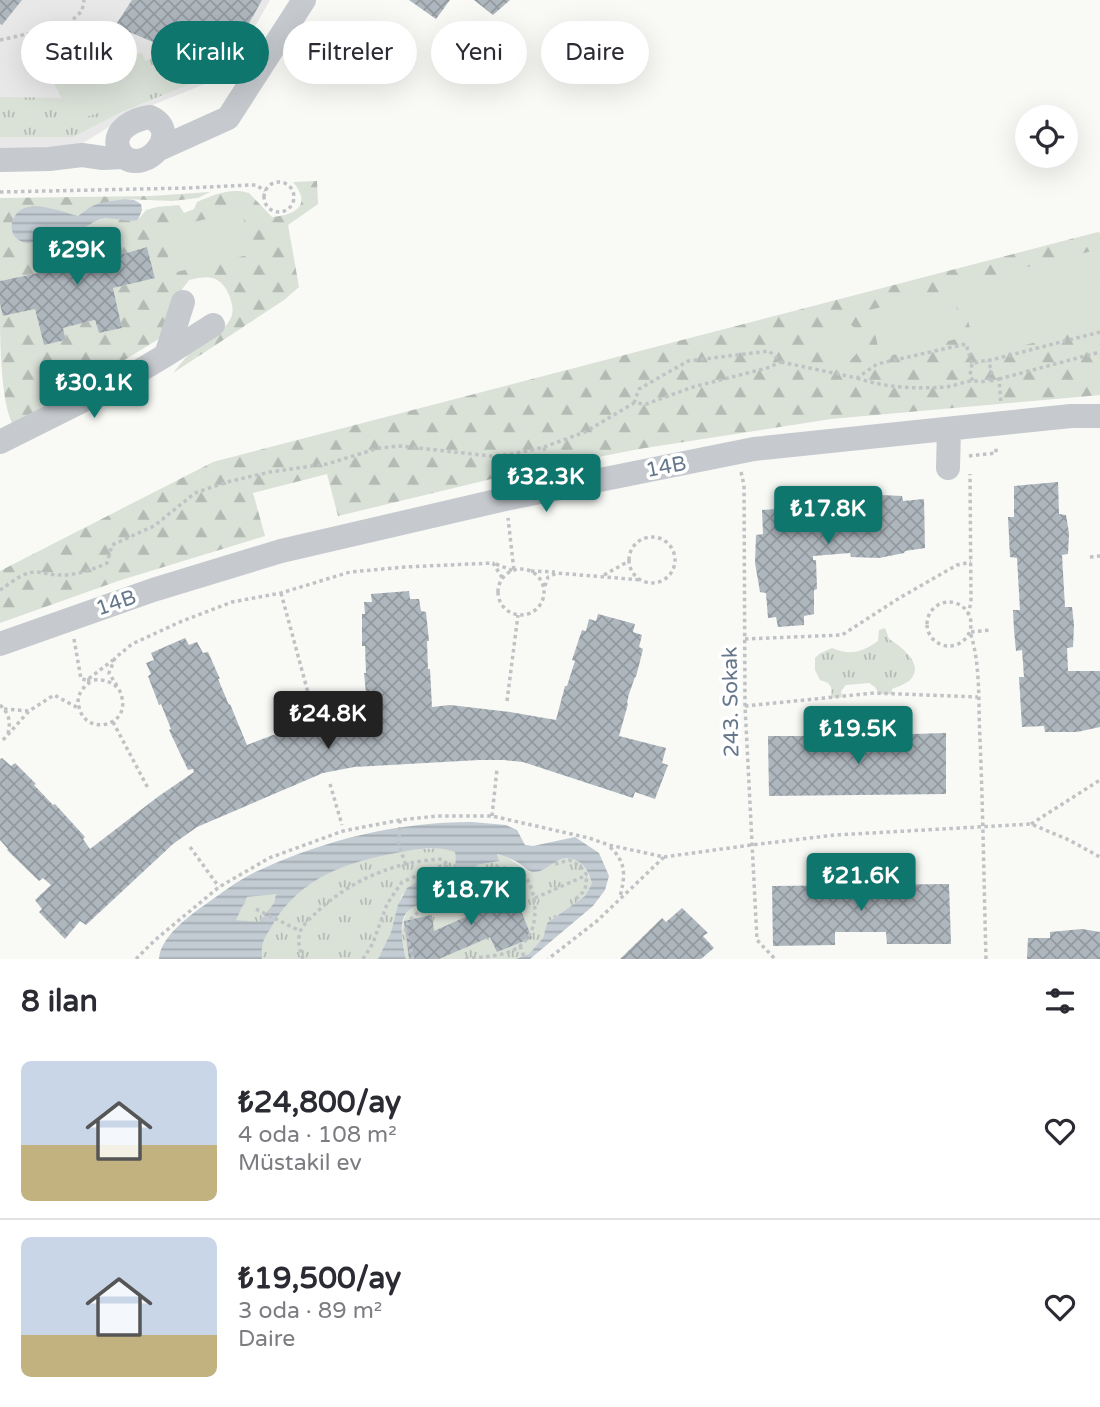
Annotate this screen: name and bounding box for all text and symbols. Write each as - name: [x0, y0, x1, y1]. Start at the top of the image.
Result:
- chip: Satılık: [21, 21, 137, 84]
- chip: Kiralık: [151, 21, 269, 84]
- chip: Filtreler: [283, 21, 417, 84]
- chip: Yeni: [431, 21, 527, 84]
- chip: Daire: [541, 21, 649, 84]
- map controls: [1015, 105, 1078, 168]
- button: locate: [1015, 105, 1078, 168]
- pin: ₺29K: [36, 228, 118, 287]
- text: ₺29K: [49, 236, 105, 264]
- pin: ₺30.1K: [37, 360, 151, 420]
- text: ₺30.1K: [56, 369, 132, 397]
- street label: 14B: [644, 451, 688, 483]
- pin: ₺32.3K: [489, 454, 603, 514]
- text: ₺32.3K: [508, 463, 584, 491]
- pin: ₺17.8K: [771, 486, 885, 546]
- text: ₺17.8K: [790, 495, 866, 523]
- street label: 14B: [93, 585, 139, 621]
- street label: 243. Sokak: [718, 646, 744, 758]
- pin: ₺24.8K: [271, 692, 385, 751]
- text: ₺24.8K: [290, 700, 366, 728]
- pin: ₺19.5K: [801, 706, 915, 766]
- text: ₺19.5K: [820, 715, 896, 743]
- pin: ₺21.6K: [804, 853, 918, 913]
- text: ₺21.6K: [823, 862, 899, 890]
- pin: ₺18.7K: [414, 867, 528, 927]
- text: ₺18.7K: [433, 876, 509, 904]
- icon: filters: [1041, 982, 1079, 1020]
- text: 8 ilan: [21, 983, 98, 1020]
- text: ₺24,800/ay: [238, 1084, 401, 1121]
- icon: home: [77, 1089, 161, 1173]
- icon: heart: [1041, 1112, 1079, 1150]
- text: 4 oda · 108 m²: [238, 1121, 397, 1149]
- text: Müstakil ev: [238, 1149, 362, 1177]
- text: ₺19,500/ay: [238, 1260, 401, 1297]
- icon: home: [77, 1265, 161, 1349]
- icon: heart: [1041, 1288, 1079, 1326]
- text: 3 oda · 89 m²: [238, 1297, 382, 1325]
- text: Daire: [238, 1325, 295, 1353]

